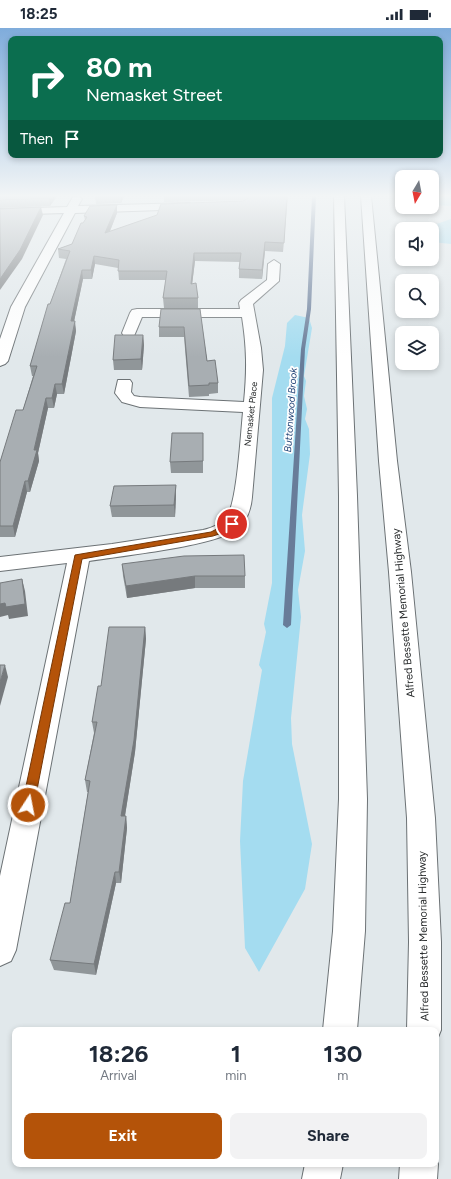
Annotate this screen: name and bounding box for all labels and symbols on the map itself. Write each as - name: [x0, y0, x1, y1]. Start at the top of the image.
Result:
- north arrow: [395, 170, 439, 214]
- water label: Buttonwood Brook: [281, 366, 300, 453]
- street label: Nemasket Place: [242, 381, 259, 447]
- pin: [215, 507, 249, 541]
- street label: Alfred Bessette Memorial Highway: [390, 527, 417, 698]
- position arrow: [7, 784, 49, 826]
- street label: Alfred Bessette Memorial Highway: [416, 851, 431, 1021]

